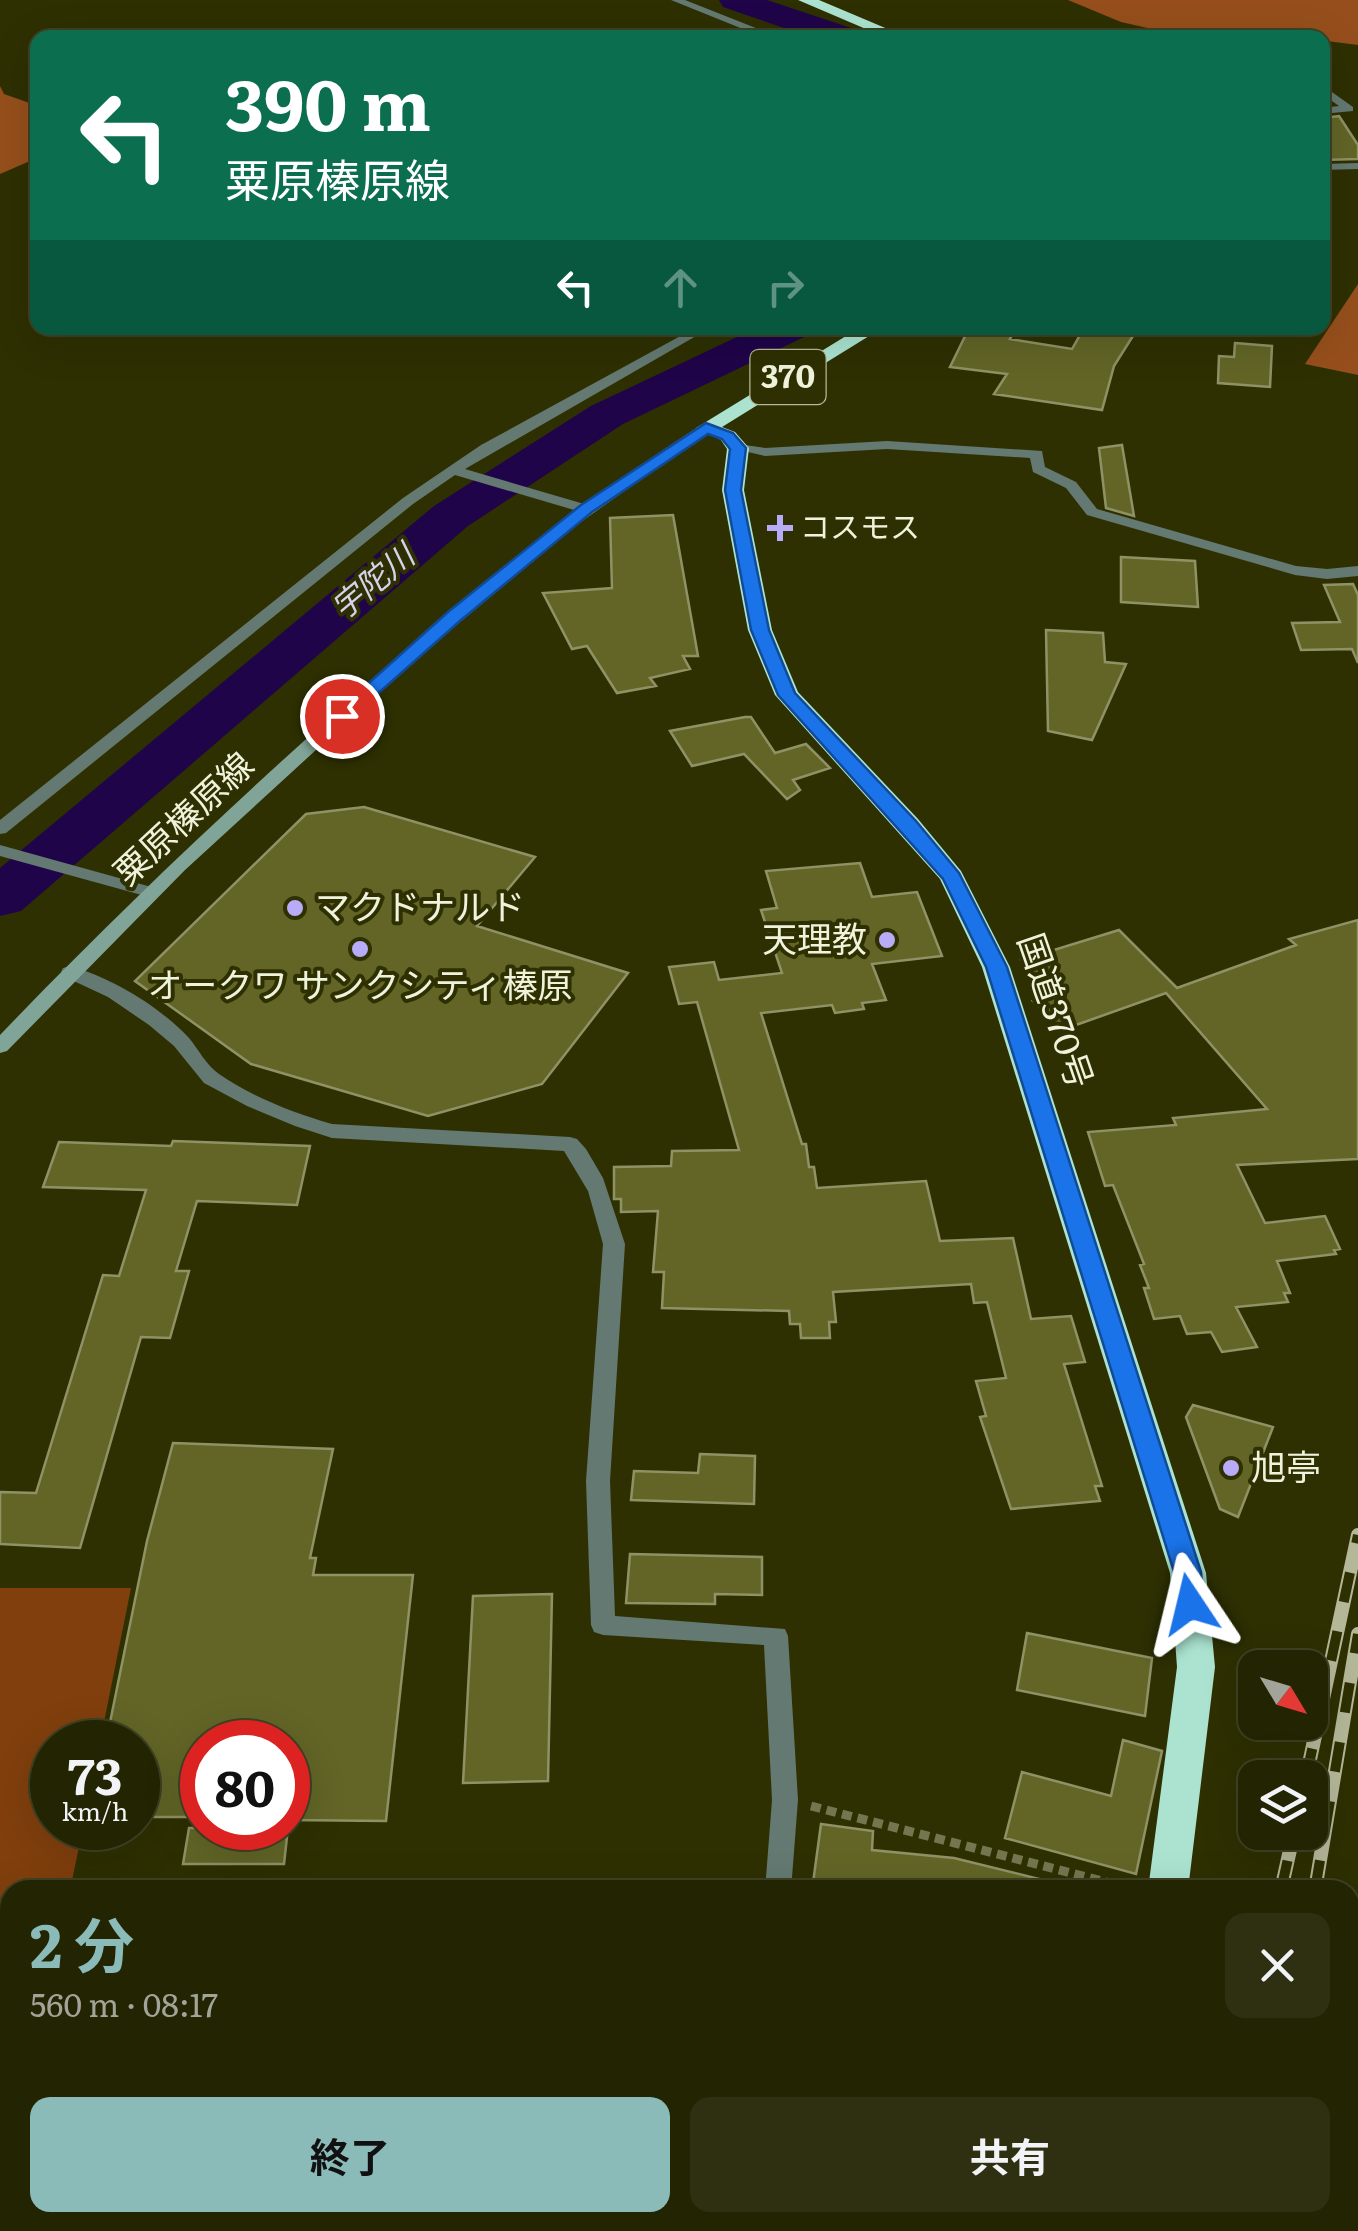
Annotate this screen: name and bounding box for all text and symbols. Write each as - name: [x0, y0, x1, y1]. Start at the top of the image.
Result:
- text: 390 m: [225, 49, 431, 153]
- icon: left: [60, 70, 190, 200]
- text: 粟原榛原線: [225, 144, 450, 211]
- icon: left: [548, 260, 603, 315]
- icon: ahead: [653, 260, 708, 315]
- icon: right: [758, 260, 813, 315]
- road number: 370: [750, 350, 826, 404]
- place label: コスモス: [800, 503, 920, 547]
- marker: コスモス: [769, 517, 791, 539]
- water label: 宇陀川: [319, 529, 426, 629]
- pin: [300, 674, 385, 759]
- icon: arrive: [315, 689, 370, 744]
- street label: 粟原榛原線: [100, 738, 264, 896]
- place label: マクドナルド: [315, 879, 525, 931]
- marker: マクドナルド: [284, 897, 306, 919]
- place label: 天理教: [762, 911, 867, 963]
- street label: 国道370号: [1007, 925, 1109, 1095]
- marker: 天理教: [876, 929, 898, 951]
- marker: オークワ サンクシティ榛原: [349, 938, 371, 960]
- place label: オークワ サンクシティ榛原: [148, 957, 572, 1009]
- place label: 旭亭: [1251, 1439, 1321, 1491]
- marker: 旭亭: [1220, 1457, 1242, 1479]
- position arrow: [1138, 1552, 1242, 1656]
- north arrow: [1238, 1650, 1328, 1740]
- map controls: [1238, 1650, 1328, 1850]
- speed limit sign: 80: [180, 1720, 310, 1850]
- text: 73: [68, 1736, 122, 1810]
- button: layers: [1238, 1760, 1328, 1850]
- text: km/h: [62, 1792, 128, 1829]
- text: 2 分: [30, 1897, 134, 1986]
- button: close: [1225, 1913, 1330, 2018]
- text: 560 m · 08:17: [30, 1979, 218, 2027]
- button: 終了: [30, 2097, 670, 2212]
- button: 共有: [690, 2097, 1330, 2212]

